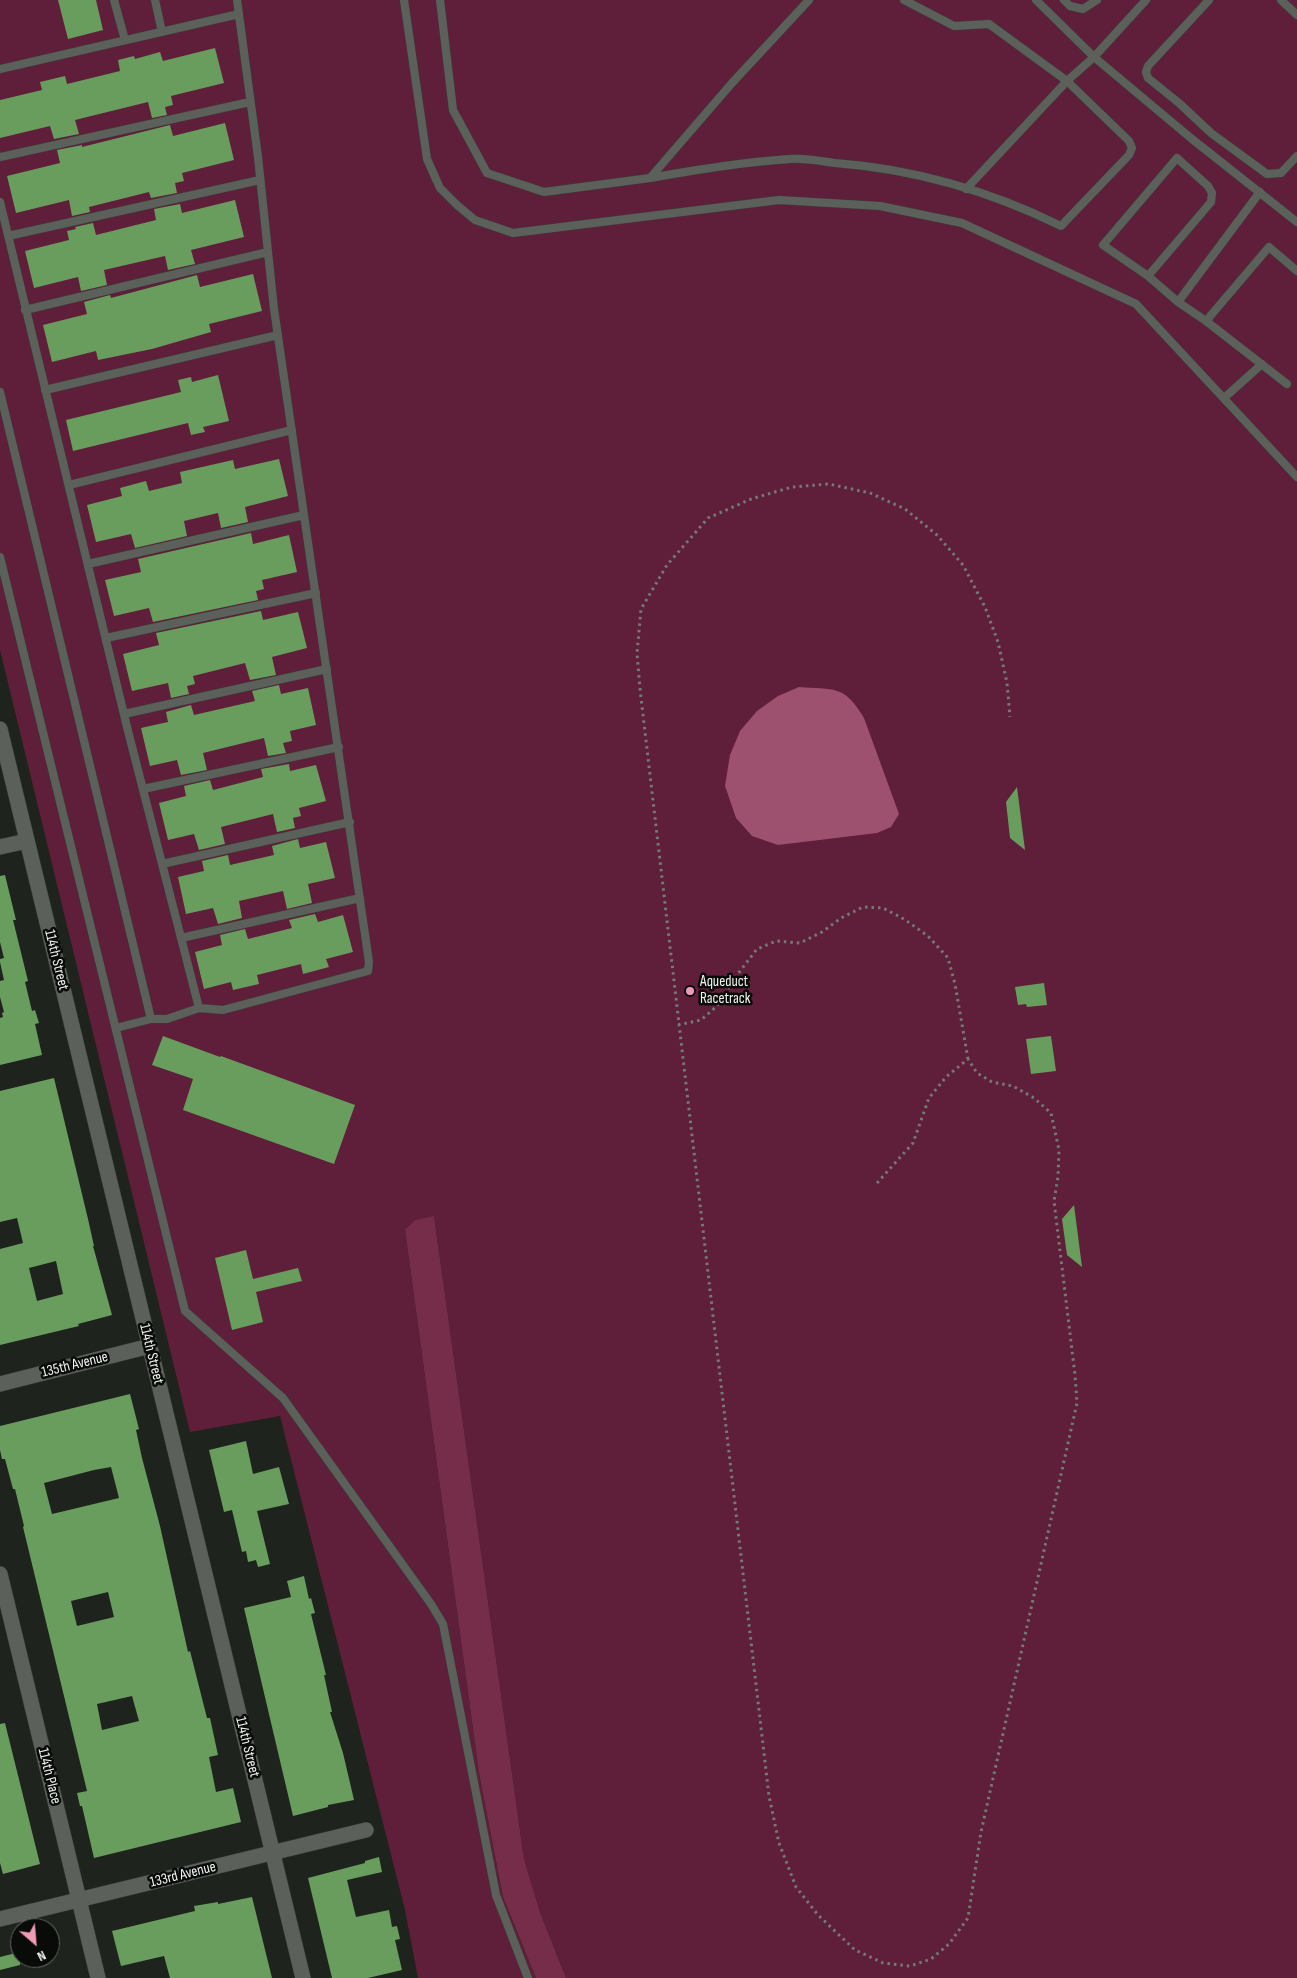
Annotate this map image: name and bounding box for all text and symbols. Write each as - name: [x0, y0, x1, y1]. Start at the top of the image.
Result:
- street label: 114th Street: [40, 928, 72, 992]
- place label: Aqueduct Racetrack: [700, 973, 751, 1008]
- marker: Aqueduct Racetrack: [684, 985, 696, 997]
- street label: 114th Street: [135, 1322, 167, 1386]
- street label: 135th Avenue: [40, 1348, 110, 1382]
- street label: 114th Street: [231, 1715, 263, 1779]
- street label: 114th Place: [33, 1746, 65, 1806]
- street label: 133rd Avenue: [148, 1858, 218, 1892]
- north arrow: [10, 1918, 60, 1968]
- text: N: [34, 1947, 49, 1965]

